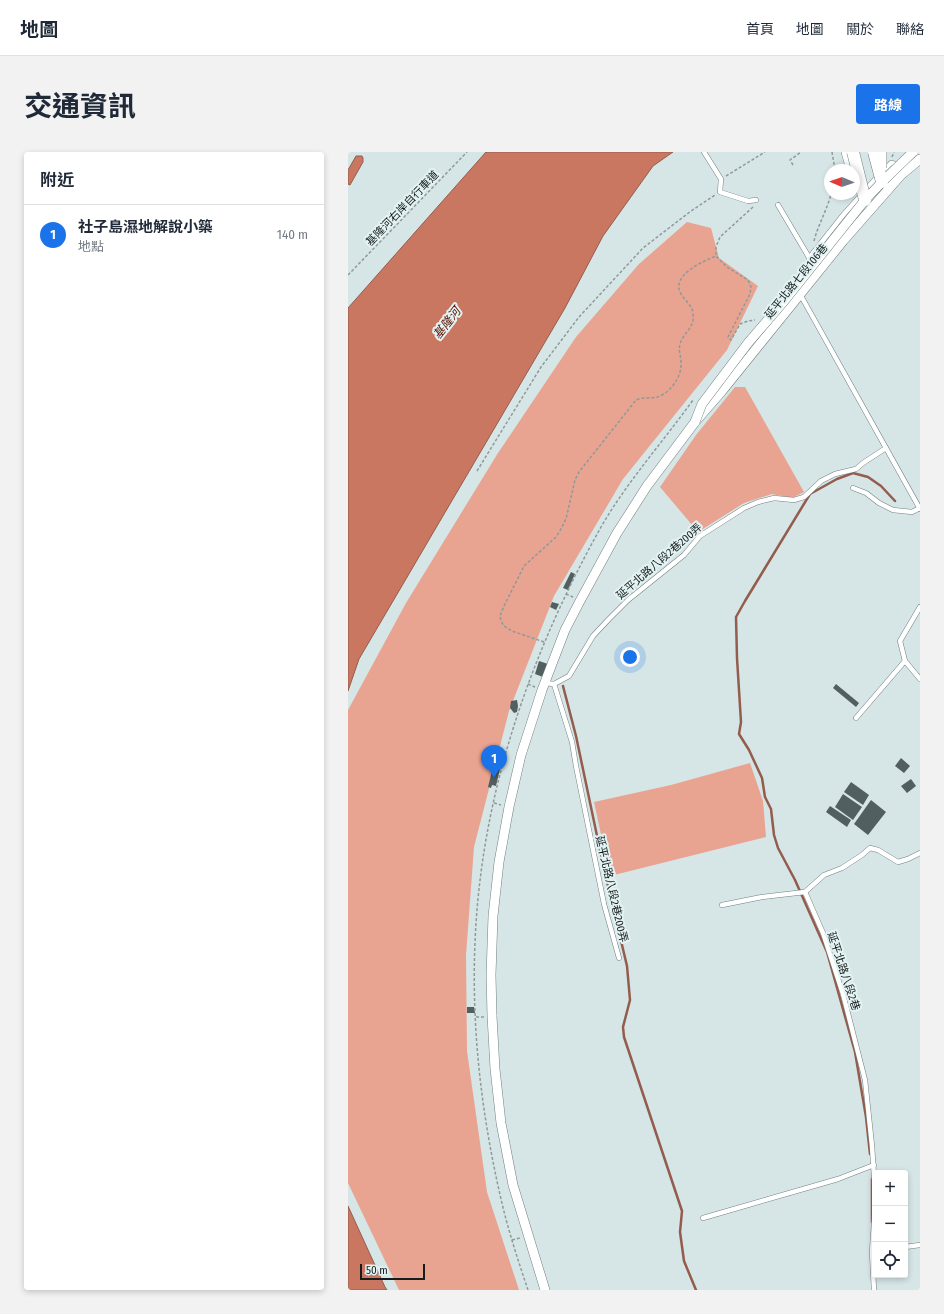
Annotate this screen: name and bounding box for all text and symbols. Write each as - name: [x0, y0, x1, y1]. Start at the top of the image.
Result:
- text: 地圖: [20, 18, 58, 41]
- text: 首頁: [746, 21, 774, 38]
- text: 地圖: [796, 21, 824, 38]
- text: 關於: [846, 21, 874, 38]
- text: 聯絡: [896, 21, 924, 38]
- button: 路線: [856, 84, 920, 124]
- text: 交通資訊: [24, 90, 136, 123]
- north arrow: [824, 164, 860, 200]
- street label: 基隆河右岸自行車道: [363, 168, 441, 248]
- text: 附近: [40, 170, 74, 191]
- text: 社子島濕地解說小築: [78, 218, 213, 236]
- text: 1: [50, 227, 56, 242]
- text: 140 m: [277, 227, 308, 242]
- text: 地點: [78, 239, 104, 254]
- street label: 延平北路七段106巷: [762, 241, 831, 321]
- water label: 基隆河: [430, 303, 465, 341]
- street label: 延平北路八段2巷200弄: [614, 521, 705, 602]
- your location: [620, 647, 640, 667]
- pin: 1: [481, 745, 507, 778]
- street label: 延平北路八段2巷200弄: [593, 834, 630, 944]
- street label: 延平北路八段2巷: [825, 930, 862, 1012]
- map controls: [872, 1170, 908, 1278]
- button: +: [872, 1170, 908, 1206]
- button: −: [872, 1206, 908, 1242]
- button: locate: [872, 1242, 908, 1278]
- scale bar: [360, 1262, 425, 1281]
- text: 50 m: [366, 1264, 388, 1277]

